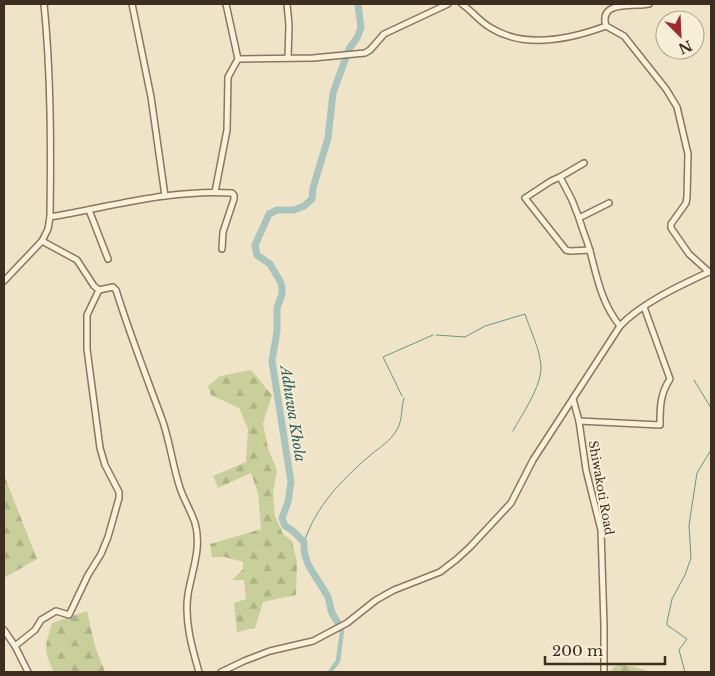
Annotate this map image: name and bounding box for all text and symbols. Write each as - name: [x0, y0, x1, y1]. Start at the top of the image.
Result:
- north arrow: [655, 10, 705, 60]
- text: N: [676, 36, 695, 58]
- water label: Adhuwa Khola: [276, 363, 309, 463]
- street label: Shiwakoti Road: [586, 440, 617, 536]
- scale bar: [545, 634, 665, 666]
- text: 200 m: [552, 641, 603, 660]

